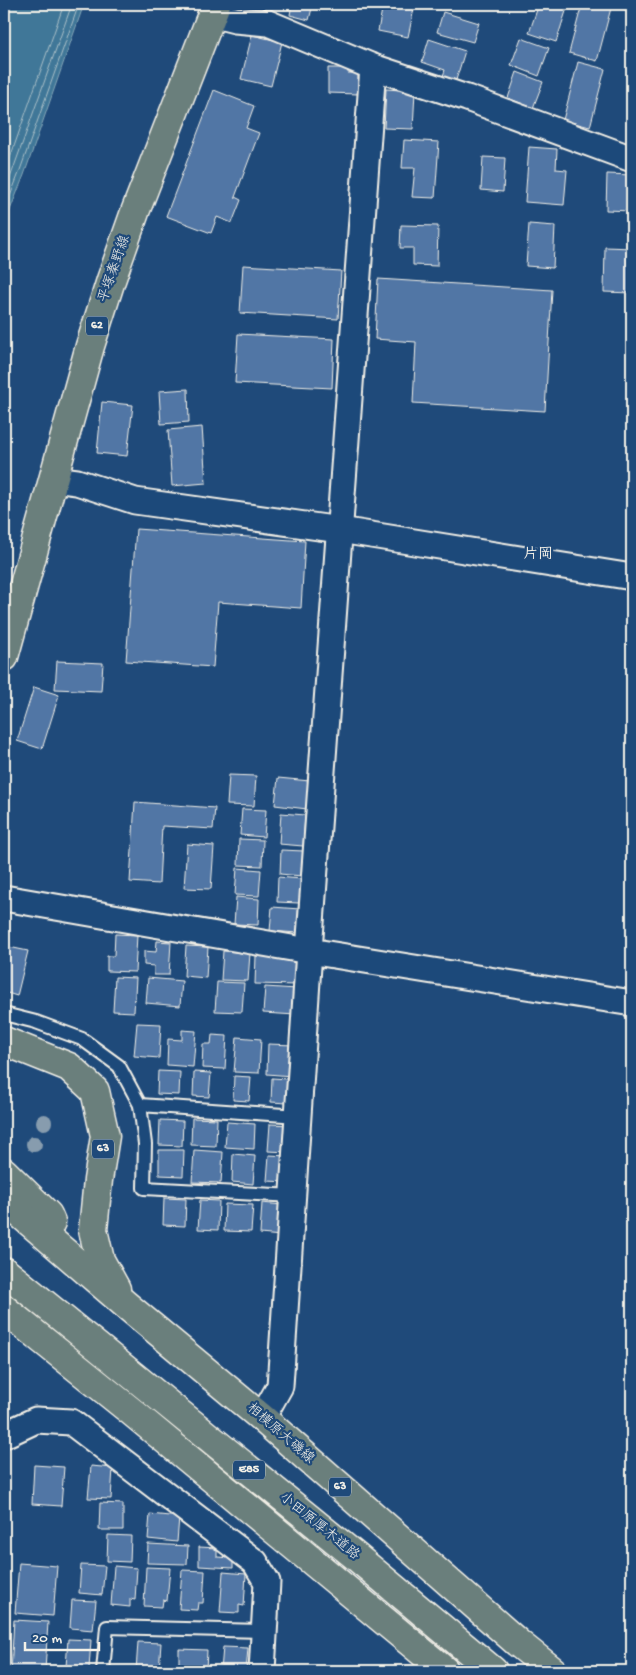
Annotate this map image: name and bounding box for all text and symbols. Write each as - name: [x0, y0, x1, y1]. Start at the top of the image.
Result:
- street label: 平塚秦野線: [96, 233, 134, 305]
- road number: 62: [86, 316, 108, 336]
- district label: 片岡: [523, 546, 553, 564]
- road number: 63: [92, 1140, 114, 1158]
- street label: 相模原大磯線: [243, 1400, 317, 1468]
- road number: E85: [233, 1460, 265, 1480]
- road number: 63: [329, 1478, 351, 1496]
- street label: 小田原厚木道路: [276, 1490, 362, 1564]
- scale bar: [25, 1620, 99, 1652]
- text: 20 m: [32, 1630, 62, 1648]

